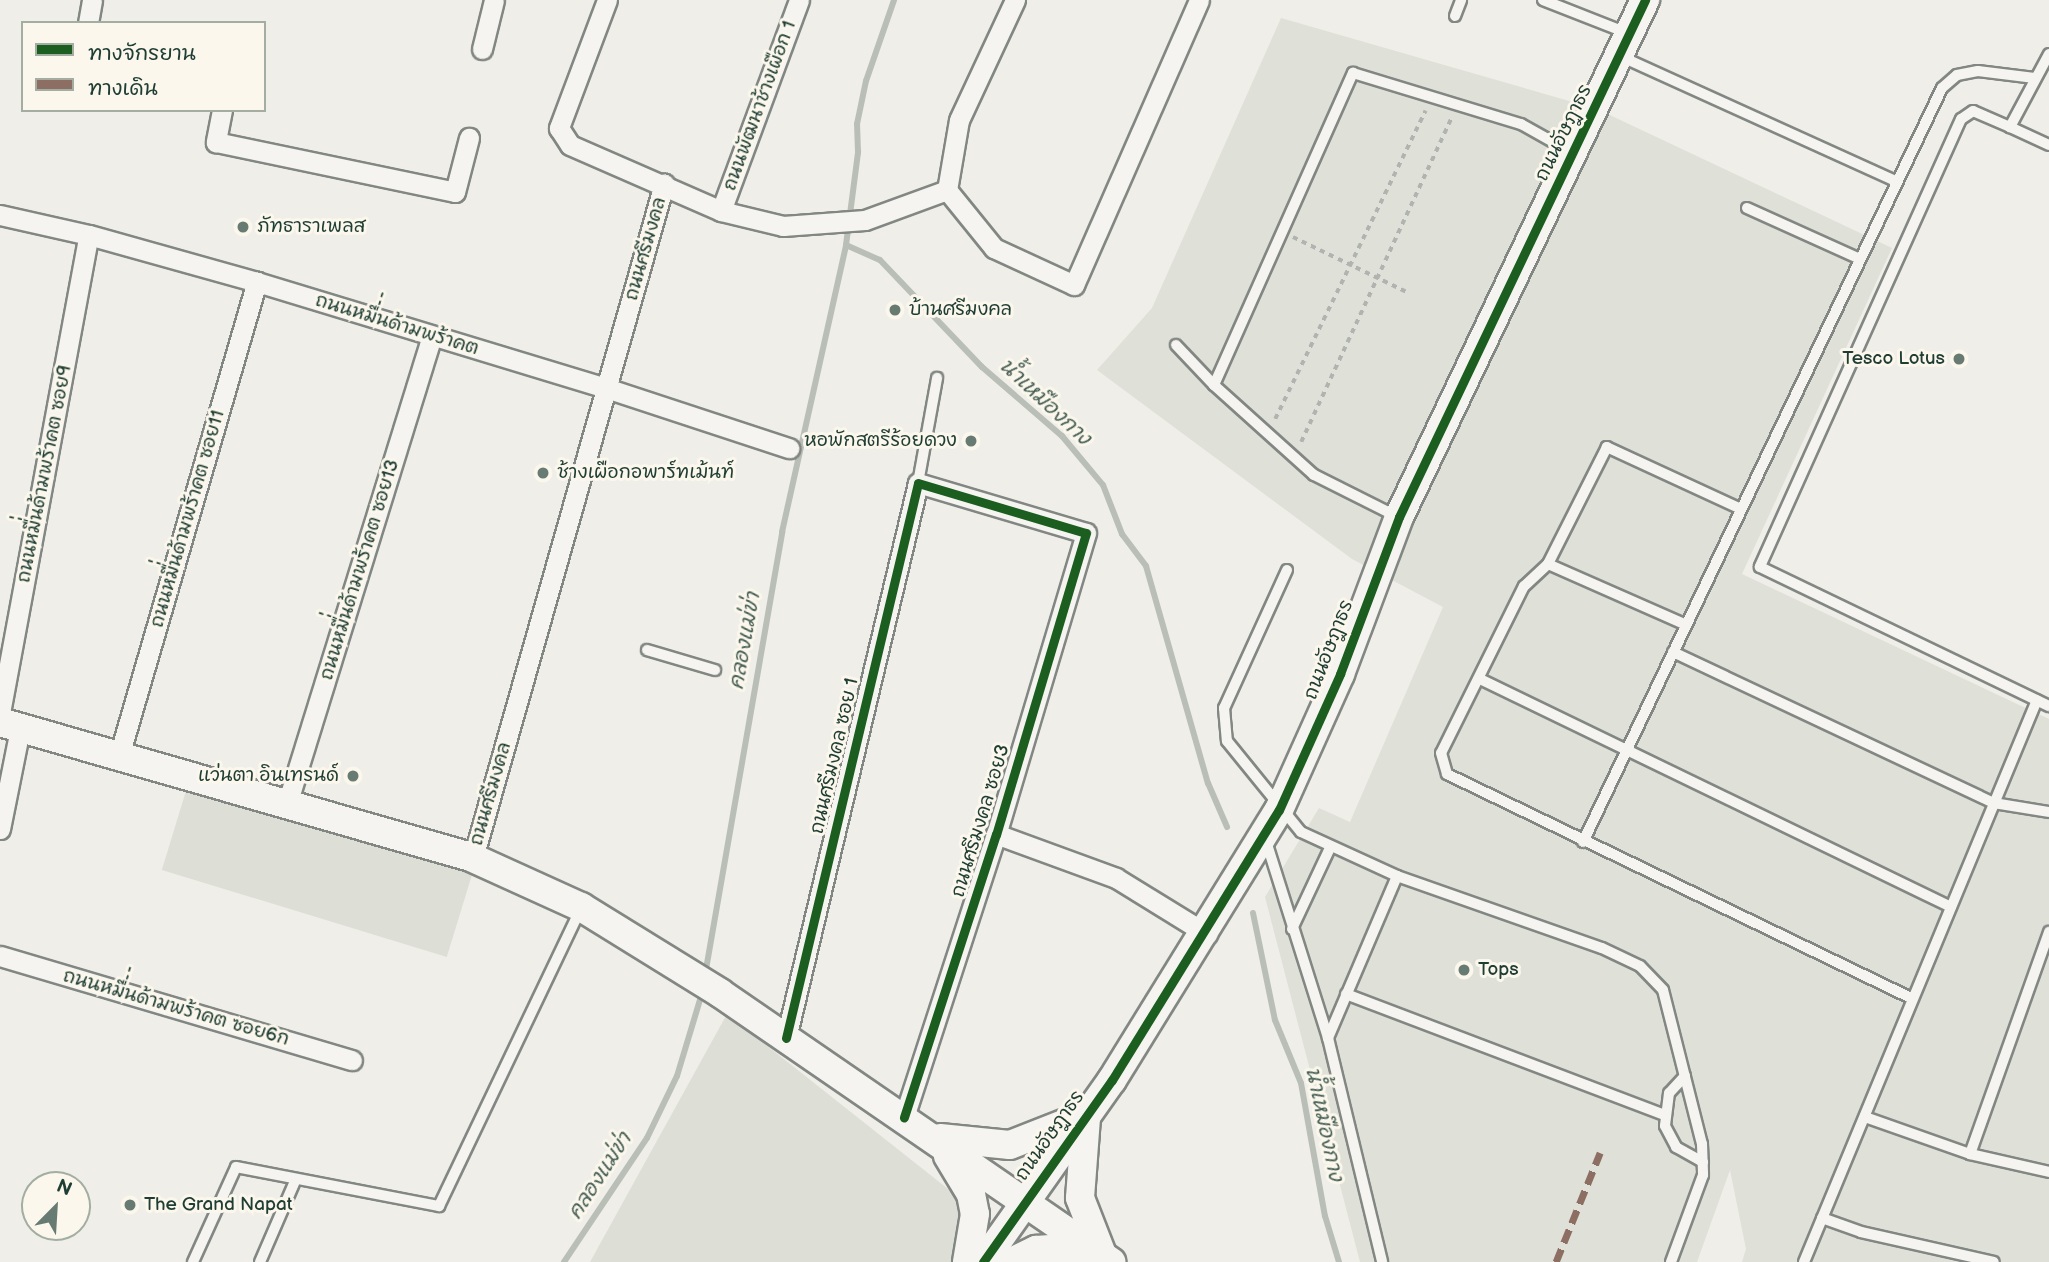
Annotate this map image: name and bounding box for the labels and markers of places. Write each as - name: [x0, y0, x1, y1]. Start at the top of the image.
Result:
- place label: ภัทธาราเพลส: [257, 216, 365, 238]
- marker: ภัทธาราเพลส: [235, 219, 251, 235]
- place label: บ้านศรีมงคล: [909, 299, 1012, 321]
- marker: บ้านศรีมงคล: [887, 302, 903, 318]
- place label: Tesco Lotus: [1842, 348, 1945, 370]
- marker: Tesco Lotus: [1951, 351, 1967, 367]
- place label: หอพักสตรีร้อยดวง: [804, 430, 957, 452]
- marker: หอพักสตรีร้อยดวง: [963, 433, 979, 449]
- place label: ช้างเผือกอพาร์ทเม้นท์: [557, 462, 734, 484]
- marker: ช้างเผือกอพาร์ทเม้นท์: [535, 465, 551, 481]
- place label: แว่นตา อินเทรนด์: [198, 765, 339, 787]
- marker: แว่นตา อินเทรนด์: [345, 768, 361, 784]
- place label: Tops: [1478, 959, 1519, 981]
- marker: Tops: [1456, 962, 1472, 978]
- place label: The Grand Napat: [144, 1194, 293, 1216]
- marker: The Grand Napat: [122, 1197, 138, 1213]

